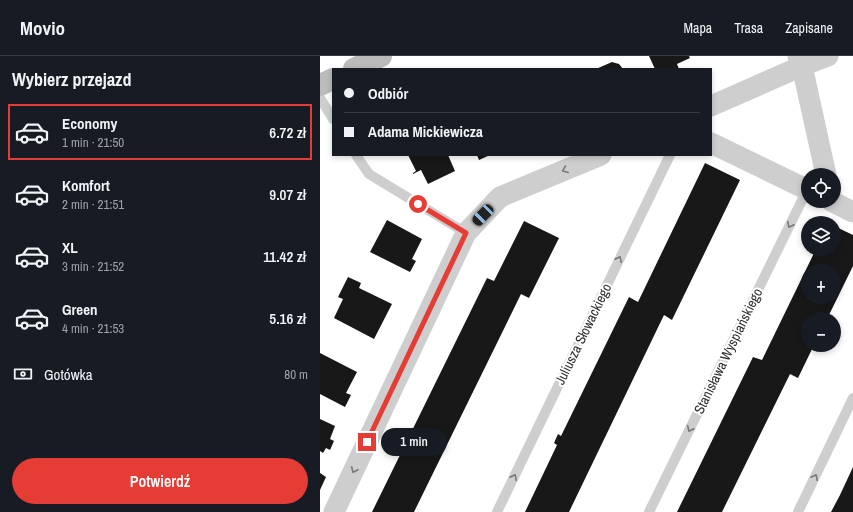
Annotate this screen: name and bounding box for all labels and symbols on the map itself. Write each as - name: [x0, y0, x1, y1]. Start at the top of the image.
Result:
- one-way arrow: [562, 165, 570, 173]
- route start: [409, 195, 427, 213]
- car: [470, 202, 496, 228]
- one-way arrow: [787, 220, 795, 228]
- one-way arrow: [614, 256, 622, 263]
- street label: Juliusza Słowackiego: [551, 280, 615, 388]
- street label: Stanisława Wyspiańskiego: [690, 285, 766, 417]
- one-way arrow: [687, 425, 695, 433]
- callout: 1 min: [381, 428, 447, 456]
- route end: [358, 433, 376, 451]
- one-way arrow: [351, 466, 359, 473]
- one-way arrow: [509, 474, 517, 481]
- one-way arrow: [810, 474, 818, 481]

